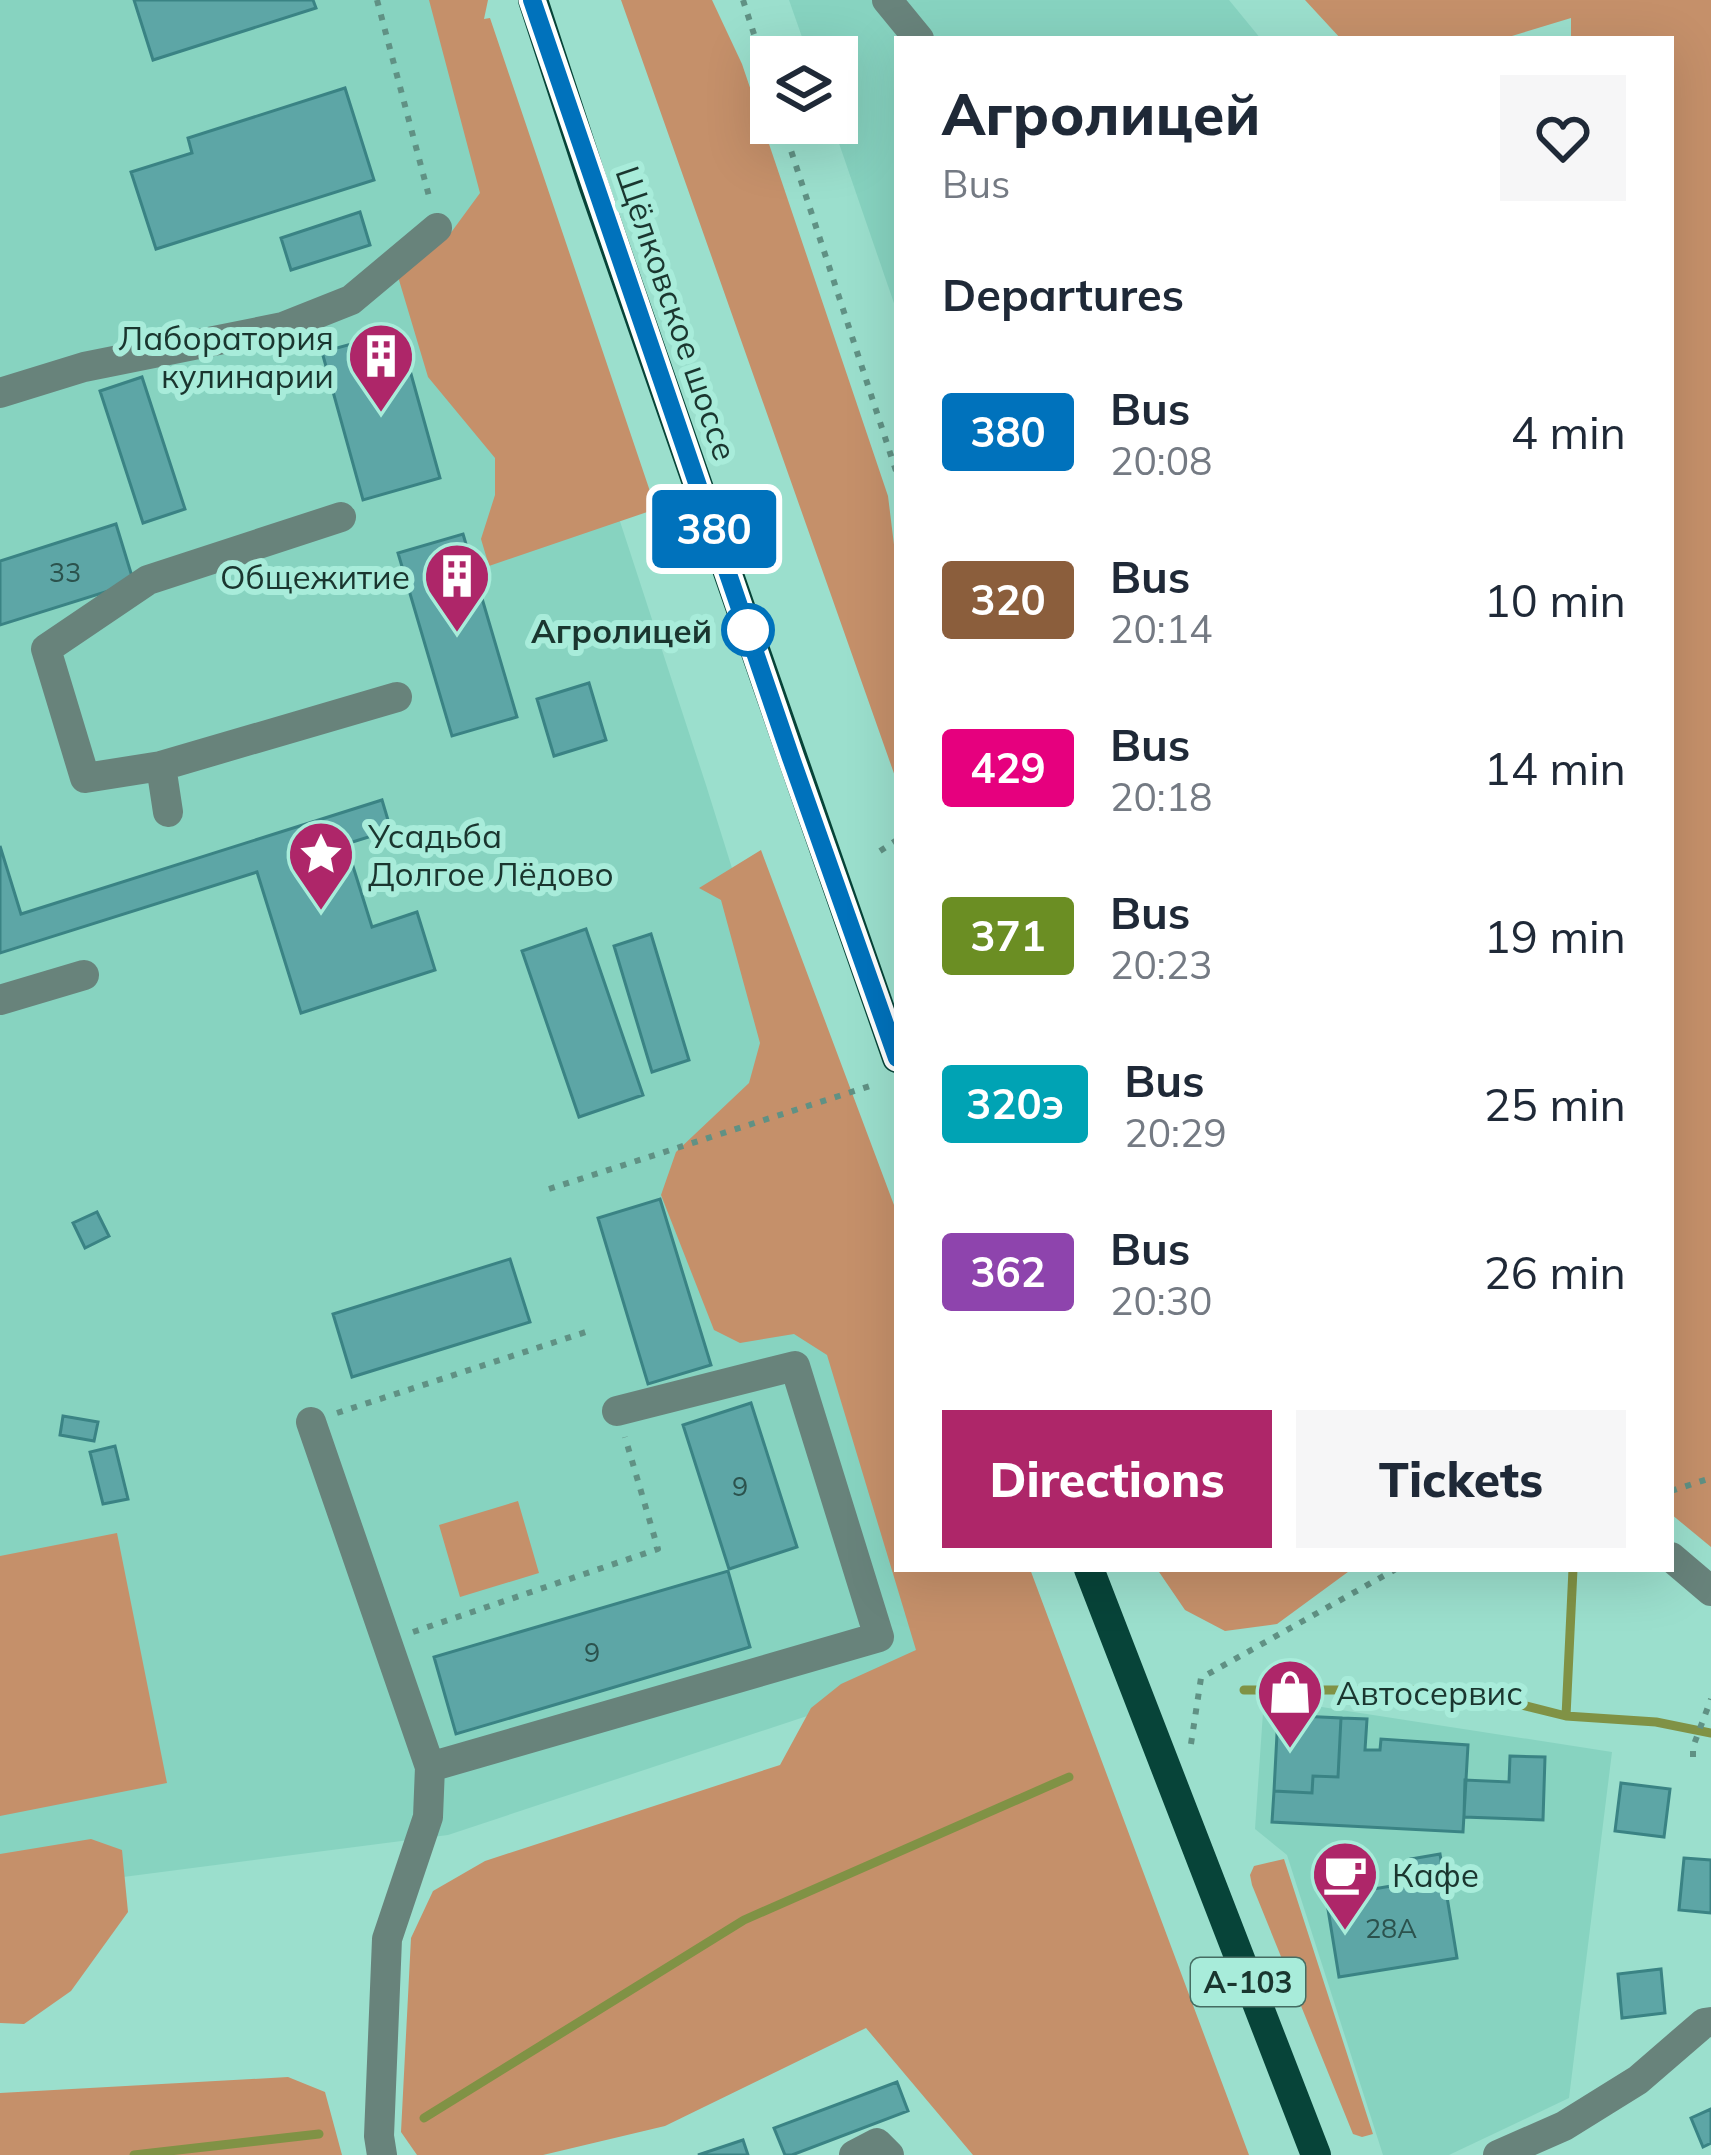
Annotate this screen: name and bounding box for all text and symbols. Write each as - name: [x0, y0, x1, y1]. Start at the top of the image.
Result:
- map controls: [750, 36, 858, 144]
- button: layers: [750, 36, 858, 144]
- button: heart: [1500, 75, 1626, 201]
- text: Агролицей: [942, 78, 1260, 149]
- text: Bus: [942, 159, 1010, 208]
- street label: Щёлковское шоссе: [607, 161, 747, 465]
- text: Departures: [942, 266, 1184, 322]
- place label: Лаборатория кулинарии: [118, 317, 334, 396]
- building icon: Лаборатория кулинарии: [346, 321, 416, 415]
- text: Bus: [1110, 380, 1190, 436]
- text: 4 min: [1511, 404, 1626, 460]
- text: 380: [970, 405, 1046, 458]
- text: 20:08: [1110, 436, 1213, 485]
- line badge: 380: [645, 490, 783, 568]
- text: 380: [676, 502, 752, 555]
- building icon: Общежитие: [422, 541, 492, 635]
- text: Bus: [1110, 548, 1190, 604]
- house number: 33: [49, 555, 81, 589]
- place label: Общежитие: [220, 556, 410, 597]
- text: 10 min: [1484, 572, 1626, 628]
- text: 320: [970, 573, 1046, 626]
- text: 20:14: [1110, 604, 1213, 653]
- marker: Агролицей: [723, 605, 773, 655]
- place label: Агролицей: [531, 610, 712, 651]
- text: Bus: [1110, 716, 1190, 772]
- text: 14 min: [1484, 740, 1626, 796]
- text: 429: [970, 741, 1046, 794]
- text: 20:18: [1110, 772, 1213, 821]
- place label: Усадьба Долгое Лёдово: [367, 815, 614, 894]
- place icon: Усадьба Долгое Лёдово: [286, 819, 356, 913]
- text: Bus: [1110, 884, 1190, 940]
- text: 19 min: [1484, 908, 1626, 964]
- text: 371: [970, 909, 1046, 962]
- text: 20:23: [1110, 940, 1213, 989]
- text: Bus: [1124, 1052, 1205, 1108]
- text: 25 min: [1484, 1076, 1626, 1132]
- text: 320э: [966, 1077, 1064, 1130]
- text: 20:29: [1124, 1108, 1227, 1157]
- text: Bus: [1110, 1220, 1190, 1276]
- text: 26 min: [1484, 1244, 1626, 1300]
- text: 362: [970, 1245, 1046, 1298]
- text: 20:30: [1110, 1276, 1213, 1325]
- button: Directions: [942, 1410, 1272, 1548]
- button: Tickets: [1296, 1410, 1626, 1548]
- house number: 9: [732, 1469, 748, 1503]
- house number: 9: [584, 1635, 600, 1669]
- shop icon: Автосервис: [1255, 1657, 1325, 1751]
- place label: Автосервис: [1336, 1672, 1523, 1713]
- cafe icon: Кафе: [1310, 1839, 1380, 1933]
- place label: Кафе: [1392, 1854, 1479, 1895]
- house number: 28А: [1365, 1911, 1417, 1945]
- road number: А-103: [1191, 1958, 1305, 2006]

